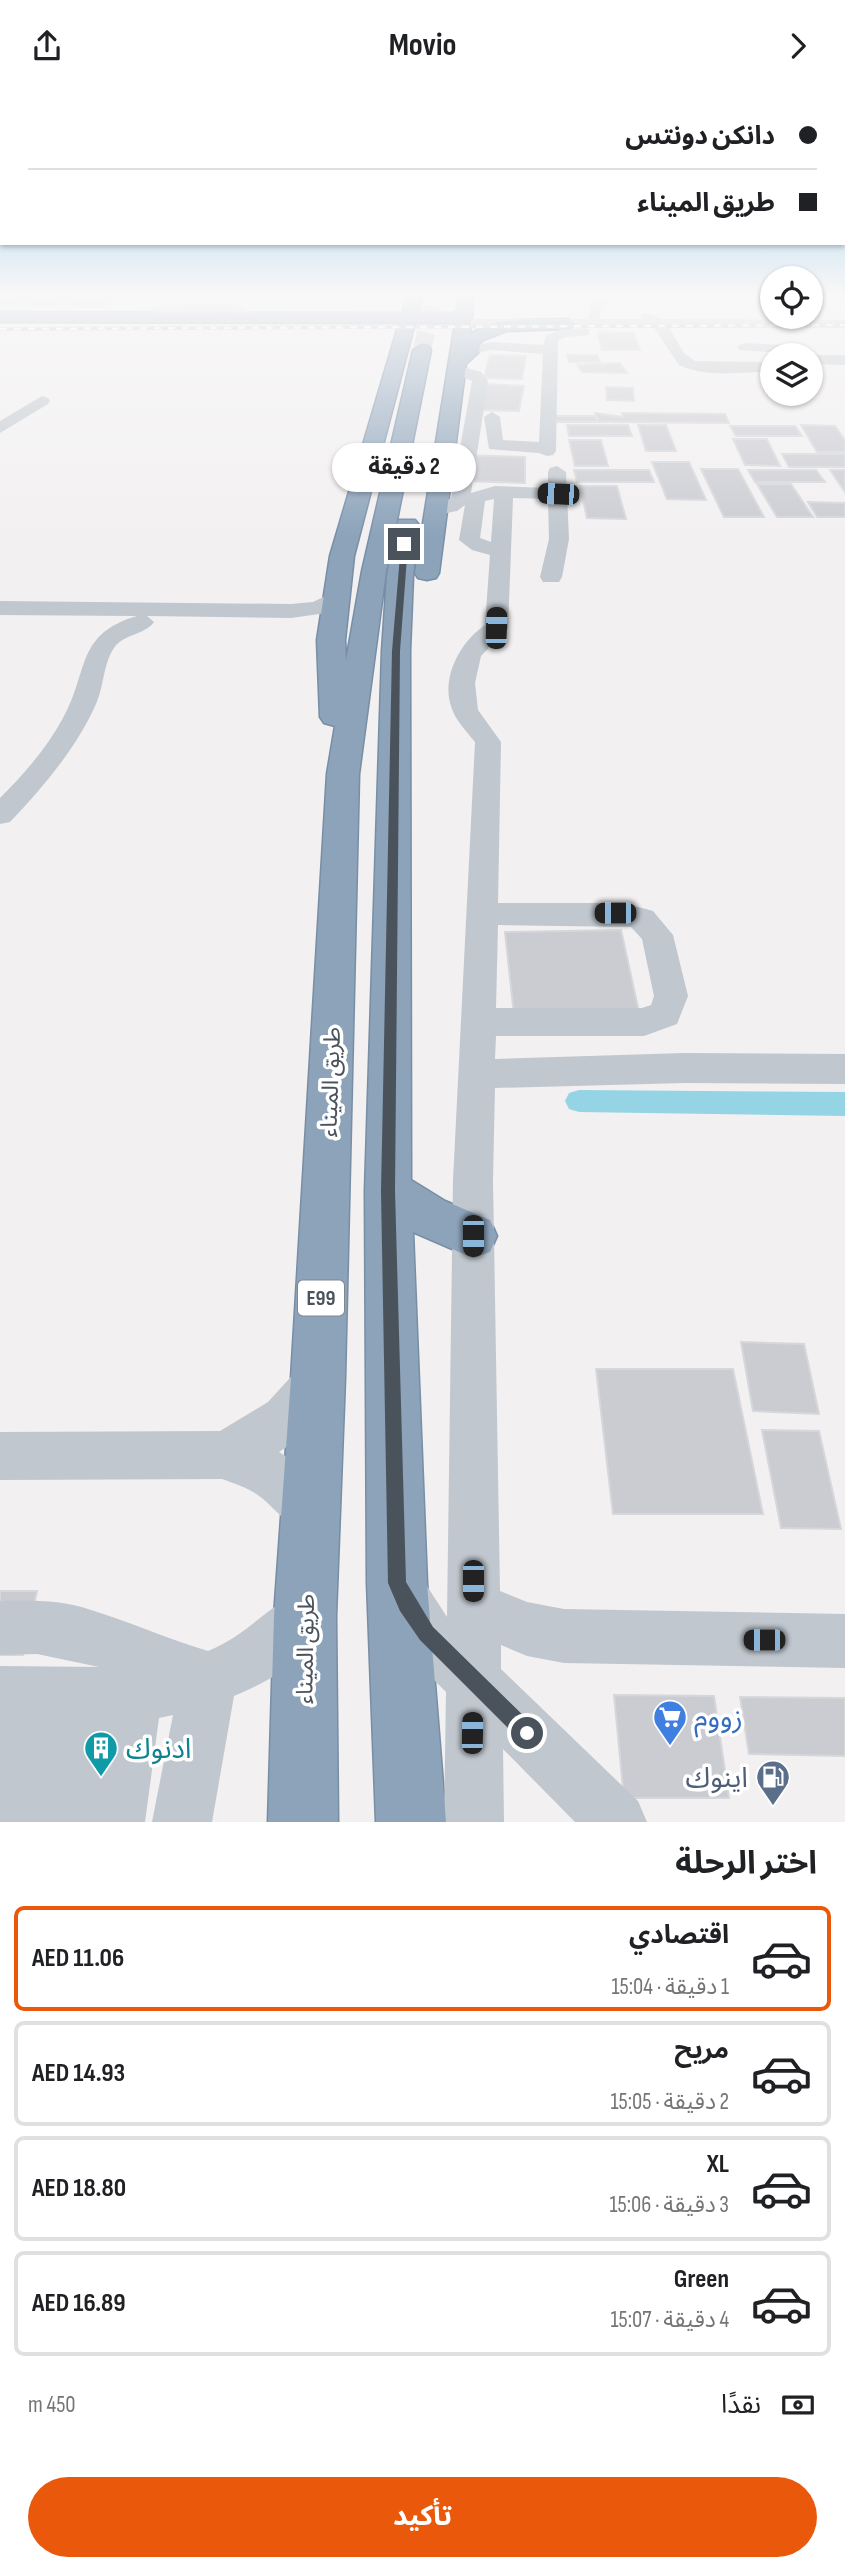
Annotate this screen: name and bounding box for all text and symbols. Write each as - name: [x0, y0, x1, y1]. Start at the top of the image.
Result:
- text: Movio: [389, 26, 456, 65]
- icon: share: [28, 27, 66, 65]
- icon: forward: [779, 27, 817, 65]
- text: دانكن دونتس: [625, 121, 775, 152]
- text: طريق الميناء: [637, 188, 775, 219]
- map controls: [760, 266, 823, 406]
- button: locate: [760, 266, 823, 329]
- button: layers: [760, 343, 823, 406]
- callout: 2 دقيقة: [332, 442, 476, 491]
- text: 2 دقيقة: [368, 453, 440, 481]
- car: [537, 483, 580, 505]
- route end: [388, 528, 420, 560]
- car: [485, 607, 508, 649]
- car: [595, 903, 637, 924]
- street label: طريق الميناء: [315, 1026, 347, 1138]
- car: [463, 1215, 484, 1257]
- road number: E99: [298, 1281, 344, 1315]
- car: [463, 1560, 484, 1602]
- street label: طريق الميناء: [291, 1594, 321, 1704]
- car: [744, 1630, 786, 1651]
- supermarket icon: زووم: [651, 1698, 689, 1747]
- place label: زووم: [694, 1702, 743, 1738]
- car: [462, 1712, 483, 1754]
- route start: [511, 1717, 543, 1749]
- building icon: ادنوك: [82, 1729, 120, 1778]
- place label: ادنوك: [126, 1733, 191, 1766]
- fuel station icon: اينوك: [754, 1758, 792, 1807]
- place label: اينوك: [685, 1762, 748, 1795]
- text: اختر الرحلة: [675, 1844, 817, 1883]
- text: اقتصادي: [629, 1920, 729, 1951]
- icon: car: [750, 1927, 813, 1990]
- text: AED 11.06: [32, 1943, 124, 1974]
- text: 1 دقيقة · 15:04: [612, 1973, 729, 2001]
- text: مريح: [674, 2035, 729, 2066]
- icon: car: [750, 2042, 813, 2105]
- text: AED 14.93: [32, 2058, 125, 2089]
- text: 2 دقيقة · 15:05: [610, 2088, 729, 2116]
- text: XL: [707, 2149, 729, 2180]
- icon: car: [750, 2157, 813, 2220]
- text: AED 18.80: [32, 2173, 126, 2204]
- text: 3 دقيقة · 15:06: [609, 2191, 729, 2219]
- text: Green: [674, 2264, 729, 2295]
- icon: car: [750, 2272, 813, 2335]
- text: AED 16.89: [32, 2288, 126, 2319]
- text: 4 دقيقة · 15:07: [610, 2306, 729, 2334]
- icon: cash: [779, 2386, 817, 2424]
- text: نقدًا: [721, 2390, 761, 2421]
- text: 450 m: [28, 2391, 76, 2419]
- button: تأكيد: [28, 2477, 817, 2557]

